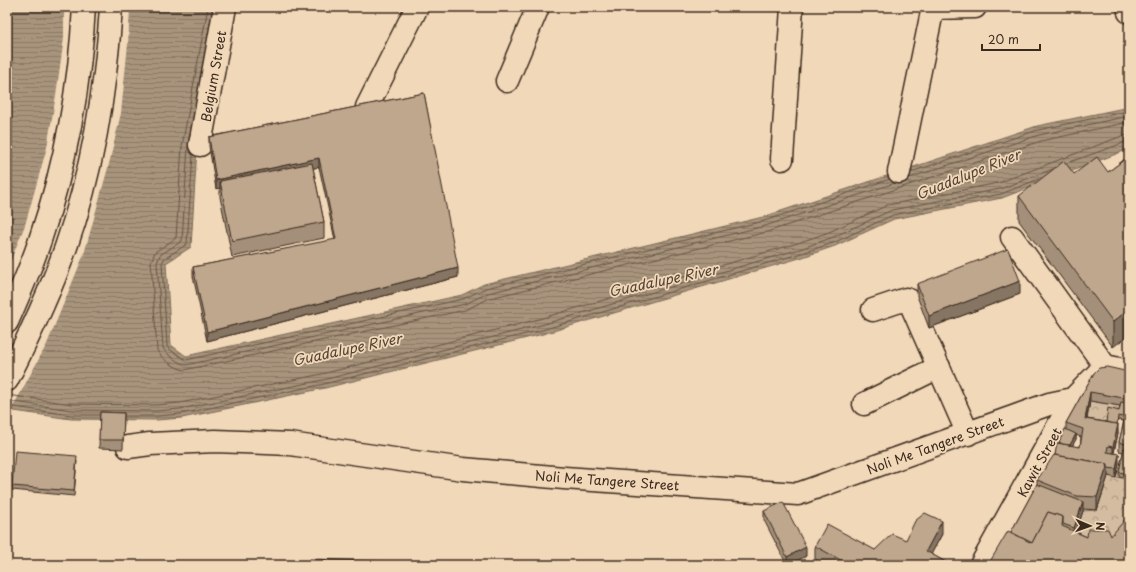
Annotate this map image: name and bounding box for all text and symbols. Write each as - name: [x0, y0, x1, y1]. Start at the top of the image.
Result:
- scale bar: [982, 26, 1040, 52]
- street label: Belgium Street: [196, 29, 230, 123]
- text: 20 m: [988, 30, 1019, 48]
- water label: Guadalupe River: [913, 143, 1025, 204]
- water label: Guadalupe River: [607, 258, 721, 302]
- water label: Guadalupe River: [291, 327, 405, 371]
- street label: Noli Me Tangere Street: [864, 411, 1006, 479]
- street label: Kawit Street: [1012, 424, 1066, 500]
- street label: Noli Me Tangere Street: [534, 465, 680, 495]
- north arrow: [1070, 506, 1110, 546]
- text: N: [1092, 522, 1109, 531]

